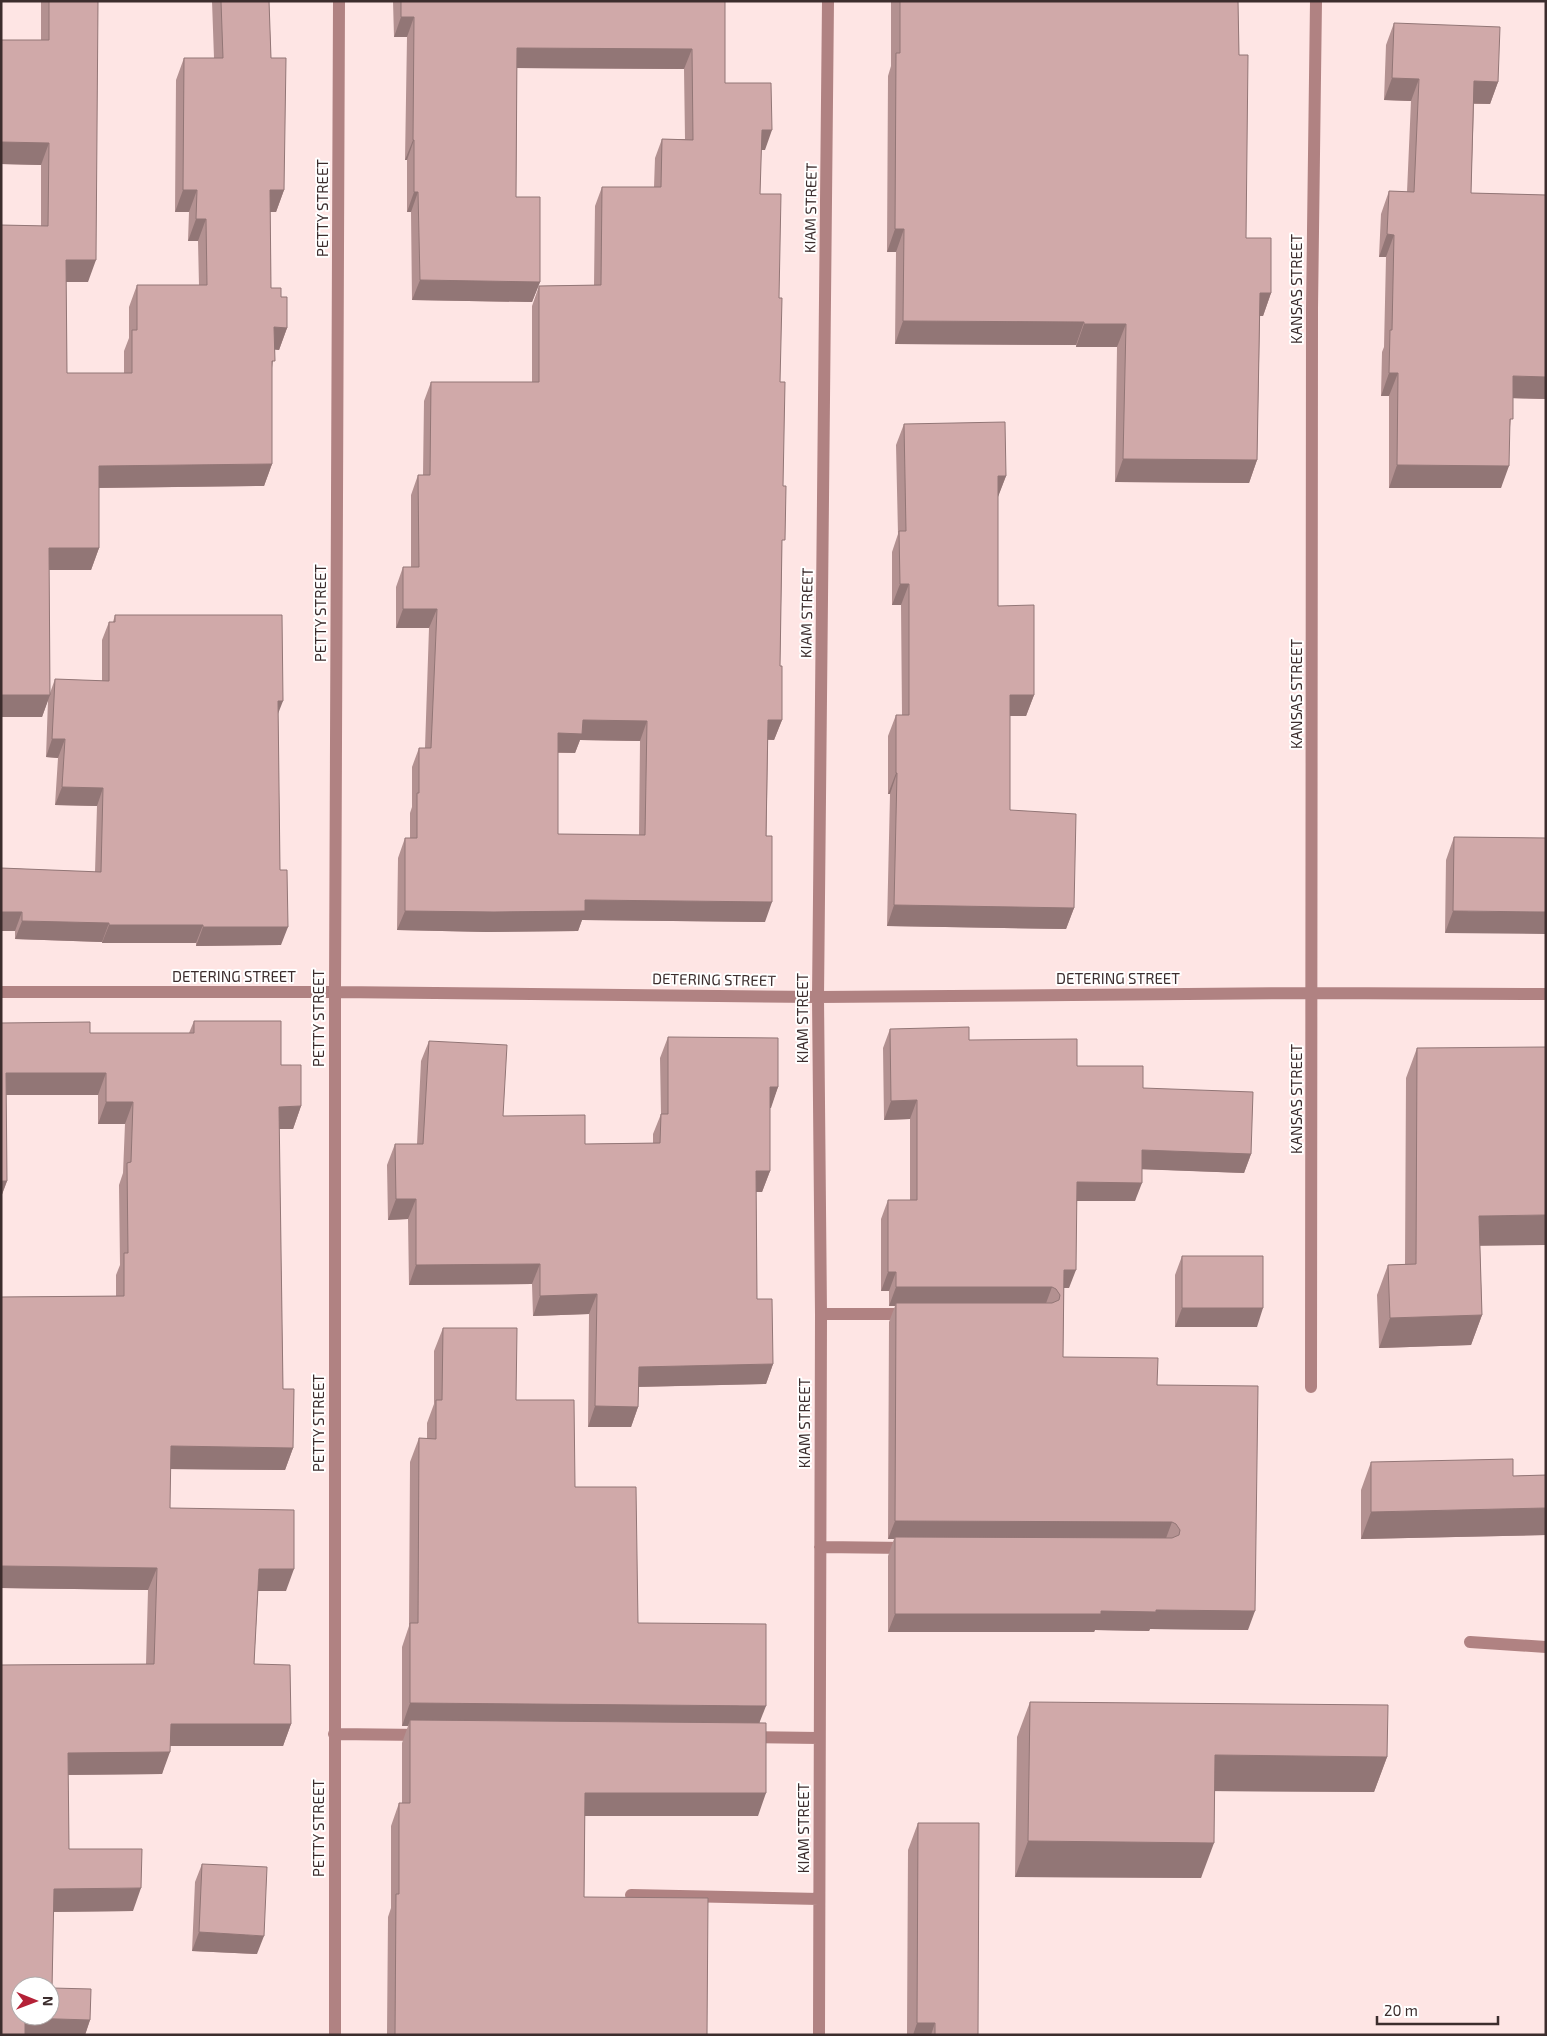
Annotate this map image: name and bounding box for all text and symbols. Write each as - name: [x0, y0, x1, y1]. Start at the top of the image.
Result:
- street label: PETTY STREET: [313, 159, 331, 257]
- street label: KIAM STREET: [800, 162, 820, 253]
- street label: KANSAS STREET: [1287, 234, 1305, 344]
- street label: PETTY STREET: [311, 564, 329, 662]
- street label: KIAM STREET: [796, 567, 816, 658]
- street label: KANSAS STREET: [1287, 639, 1305, 749]
- street label: DETERING STREET: [172, 967, 296, 985]
- street label: PETTY STREET: [309, 969, 327, 1067]
- street label: DETERING STREET: [652, 969, 776, 989]
- street label: DETERING STREET: [1056, 969, 1180, 987]
- street label: KIAM STREET: [793, 972, 811, 1063]
- street label: KANSAS STREET: [1287, 1044, 1305, 1154]
- street label: PETTY STREET: [309, 1374, 327, 1472]
- street label: KIAM STREET: [795, 1377, 813, 1468]
- street label: PETTY STREET: [309, 1779, 327, 1877]
- street label: KIAM STREET: [794, 1782, 812, 1873]
- north arrow: [10, 1976, 60, 2026]
- scale bar: [1377, 1994, 1498, 2026]
- text: N: [40, 1996, 57, 2006]
- text: 20 m: [1384, 2001, 1418, 2019]

